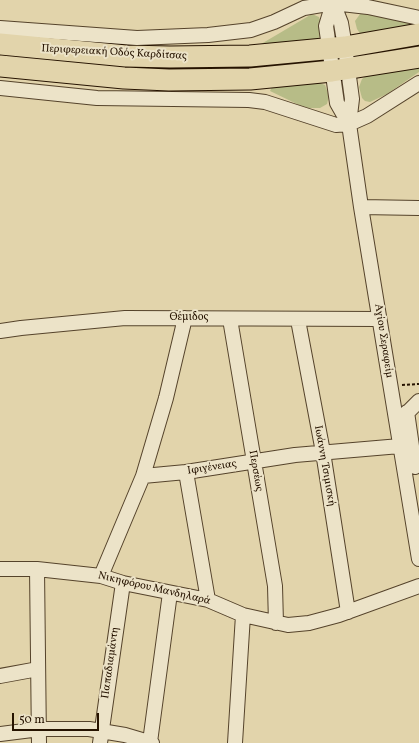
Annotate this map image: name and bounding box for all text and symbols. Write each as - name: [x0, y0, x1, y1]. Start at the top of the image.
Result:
- street label: Περιφερειακή Οδός Καρδίτσας: [41, 43, 187, 63]
- street label: Αγίου Σεραφείμ: [371, 303, 395, 379]
- street label: Θέμιδος: [169, 311, 209, 325]
- street label: Ιωάννη Τσιμισκή: [310, 424, 338, 508]
- street label: Περσέως: [245, 449, 265, 493]
- street label: Ιφιγένειας: [186, 458, 238, 478]
- street label: Νικηφόρου Μανδηλαρά: [96, 570, 212, 608]
- street label: Παπαδιαμάντη: [99, 626, 123, 700]
- scale bar: [14, 705, 101, 731]
- text: 50 m: [19, 712, 45, 728]

